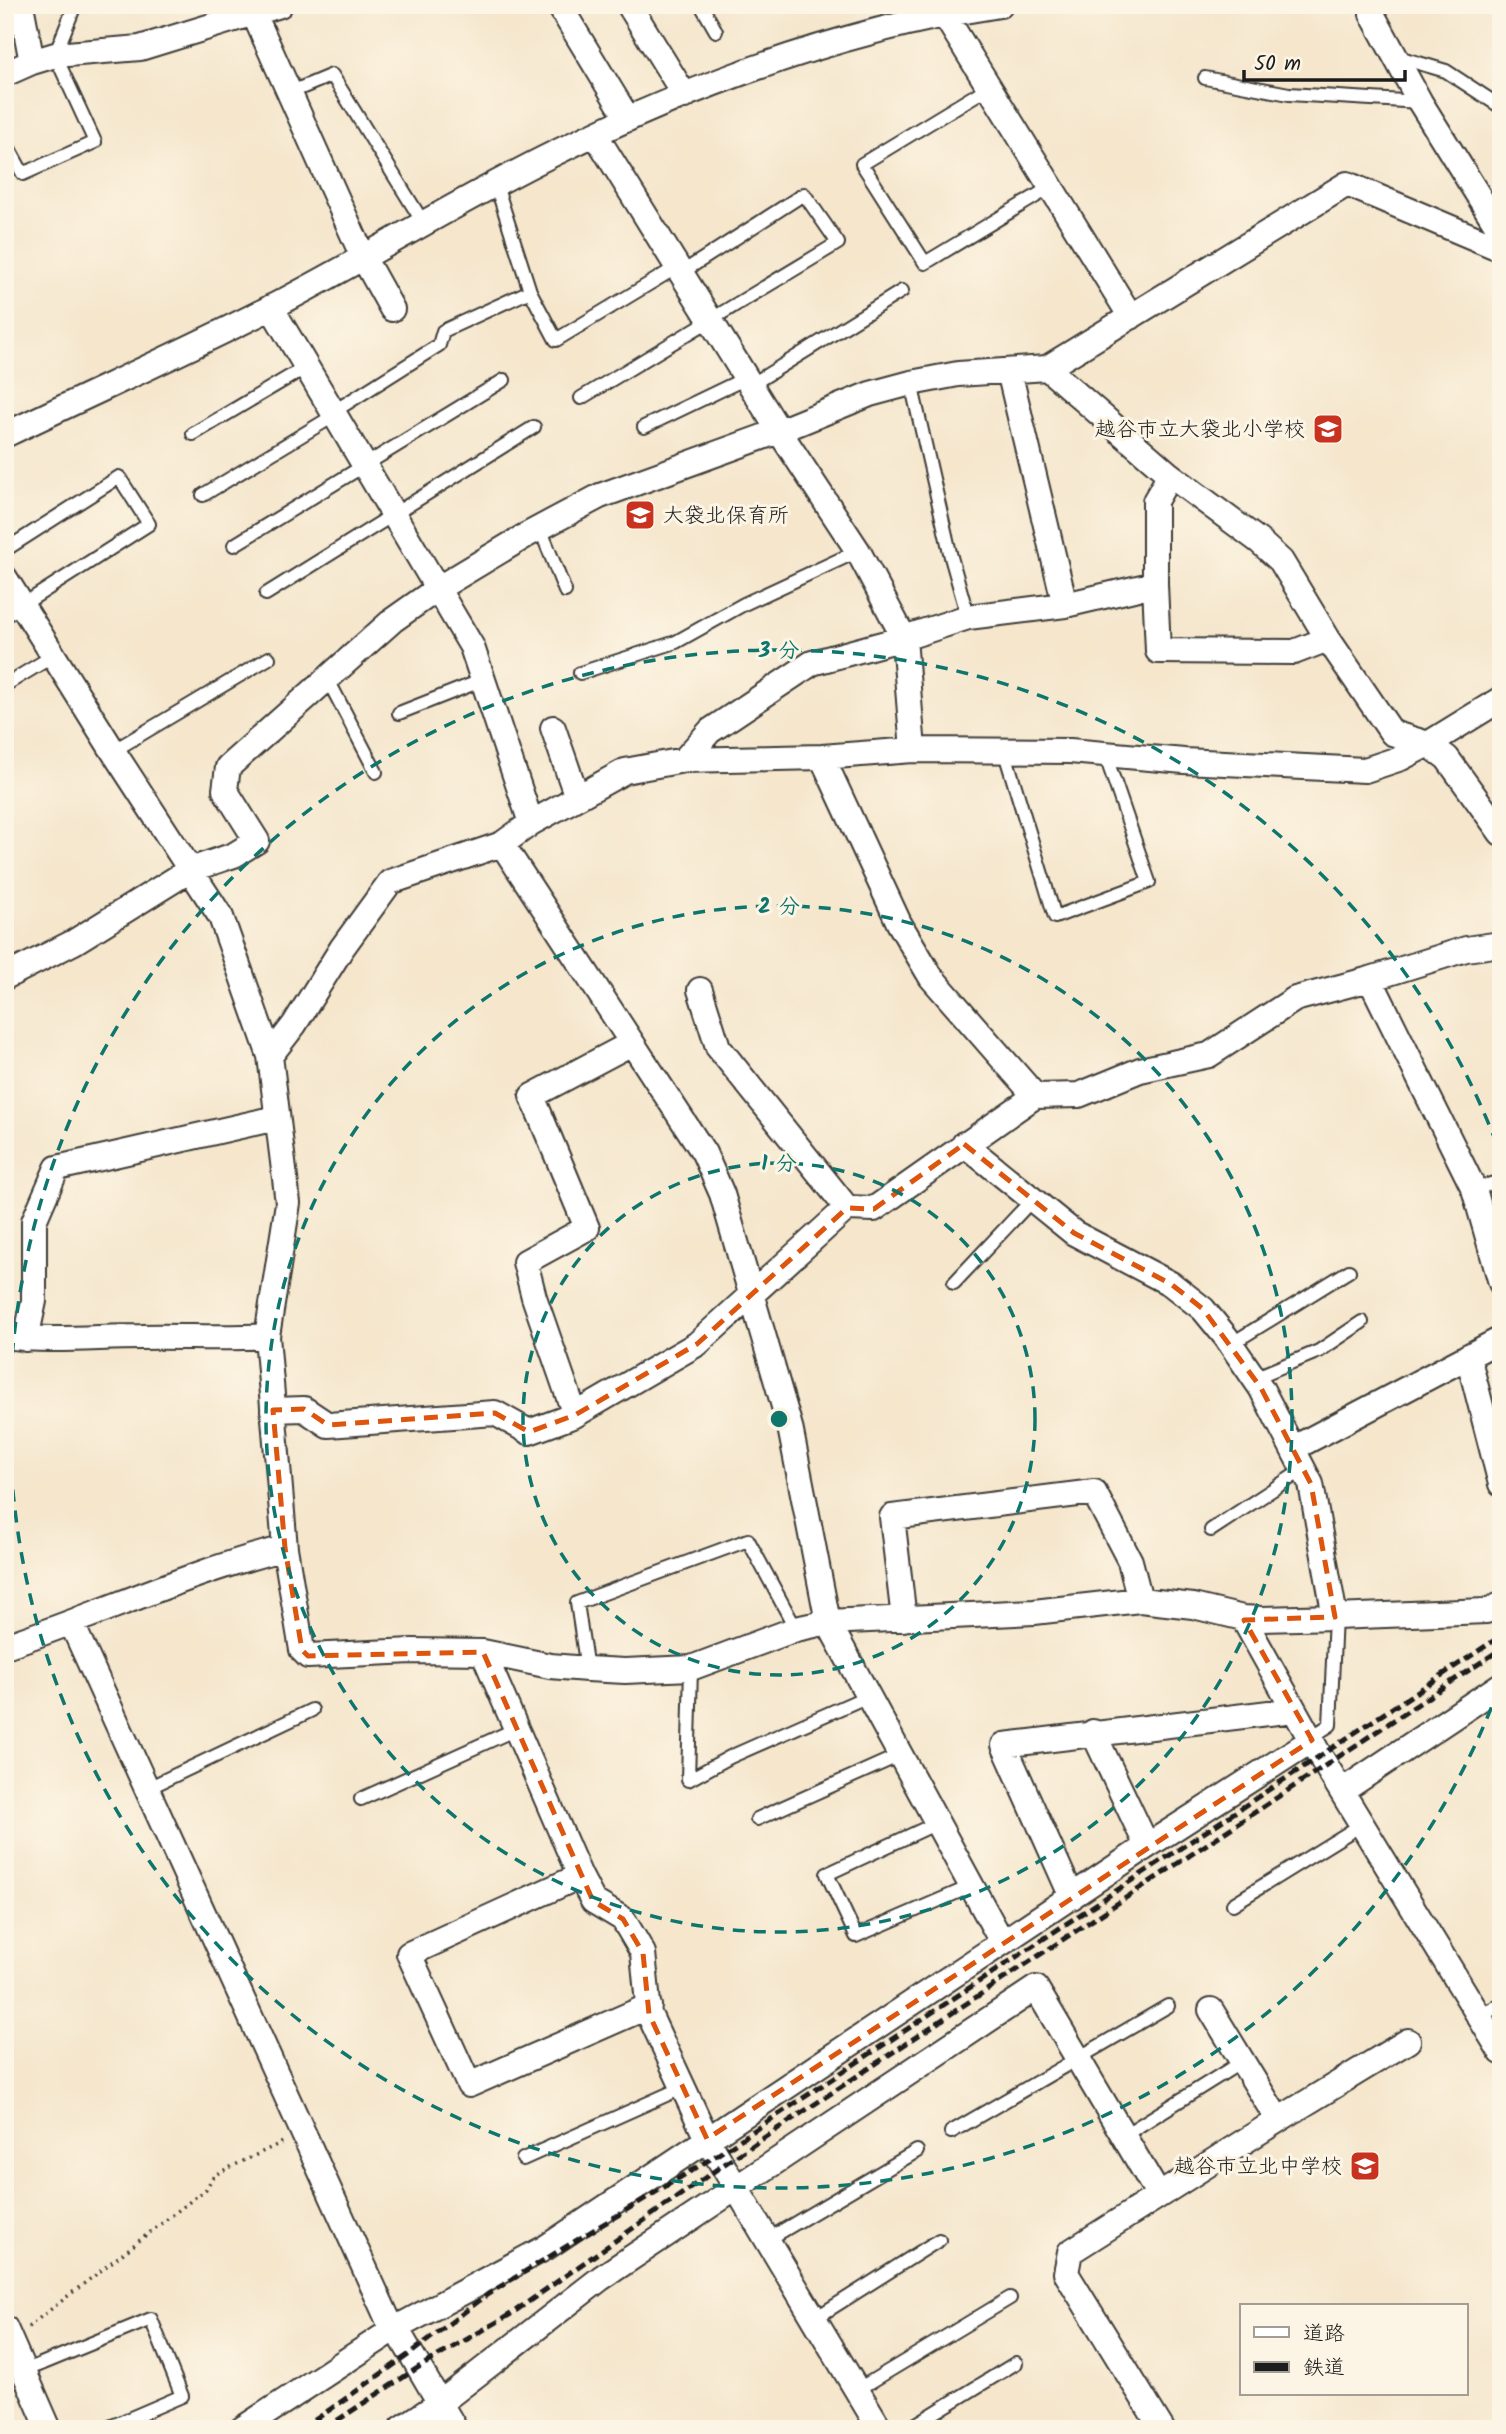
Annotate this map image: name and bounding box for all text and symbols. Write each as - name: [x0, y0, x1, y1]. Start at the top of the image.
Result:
- scale bar: [1244, 38, 1404, 82]
- text: 50 m: [1254, 48, 1301, 81]
- school or university icon: 越谷市立大袋北小学校: [1311, 412, 1345, 446]
- place label: 越谷市立大袋北小学校: [1095, 414, 1305, 447]
- school or university icon: 大袋北保育所: [623, 498, 657, 532]
- place label: 大袋北保育所: [663, 500, 789, 533]
- text: 3 分: [758, 635, 799, 668]
- text: 2 分: [758, 891, 800, 924]
- text: 1 分: [761, 1148, 797, 1181]
- centre of rings: [767, 1407, 791, 1431]
- school or university icon: 越谷市立北中学校: [1348, 2149, 1382, 2183]
- place label: 越谷市立北中学校: [1174, 2151, 1342, 2184]
- legend: [1240, 2304, 1468, 2396]
- text: 道路: [1303, 2318, 1345, 2351]
- text: 鉄道: [1303, 2352, 1345, 2385]

